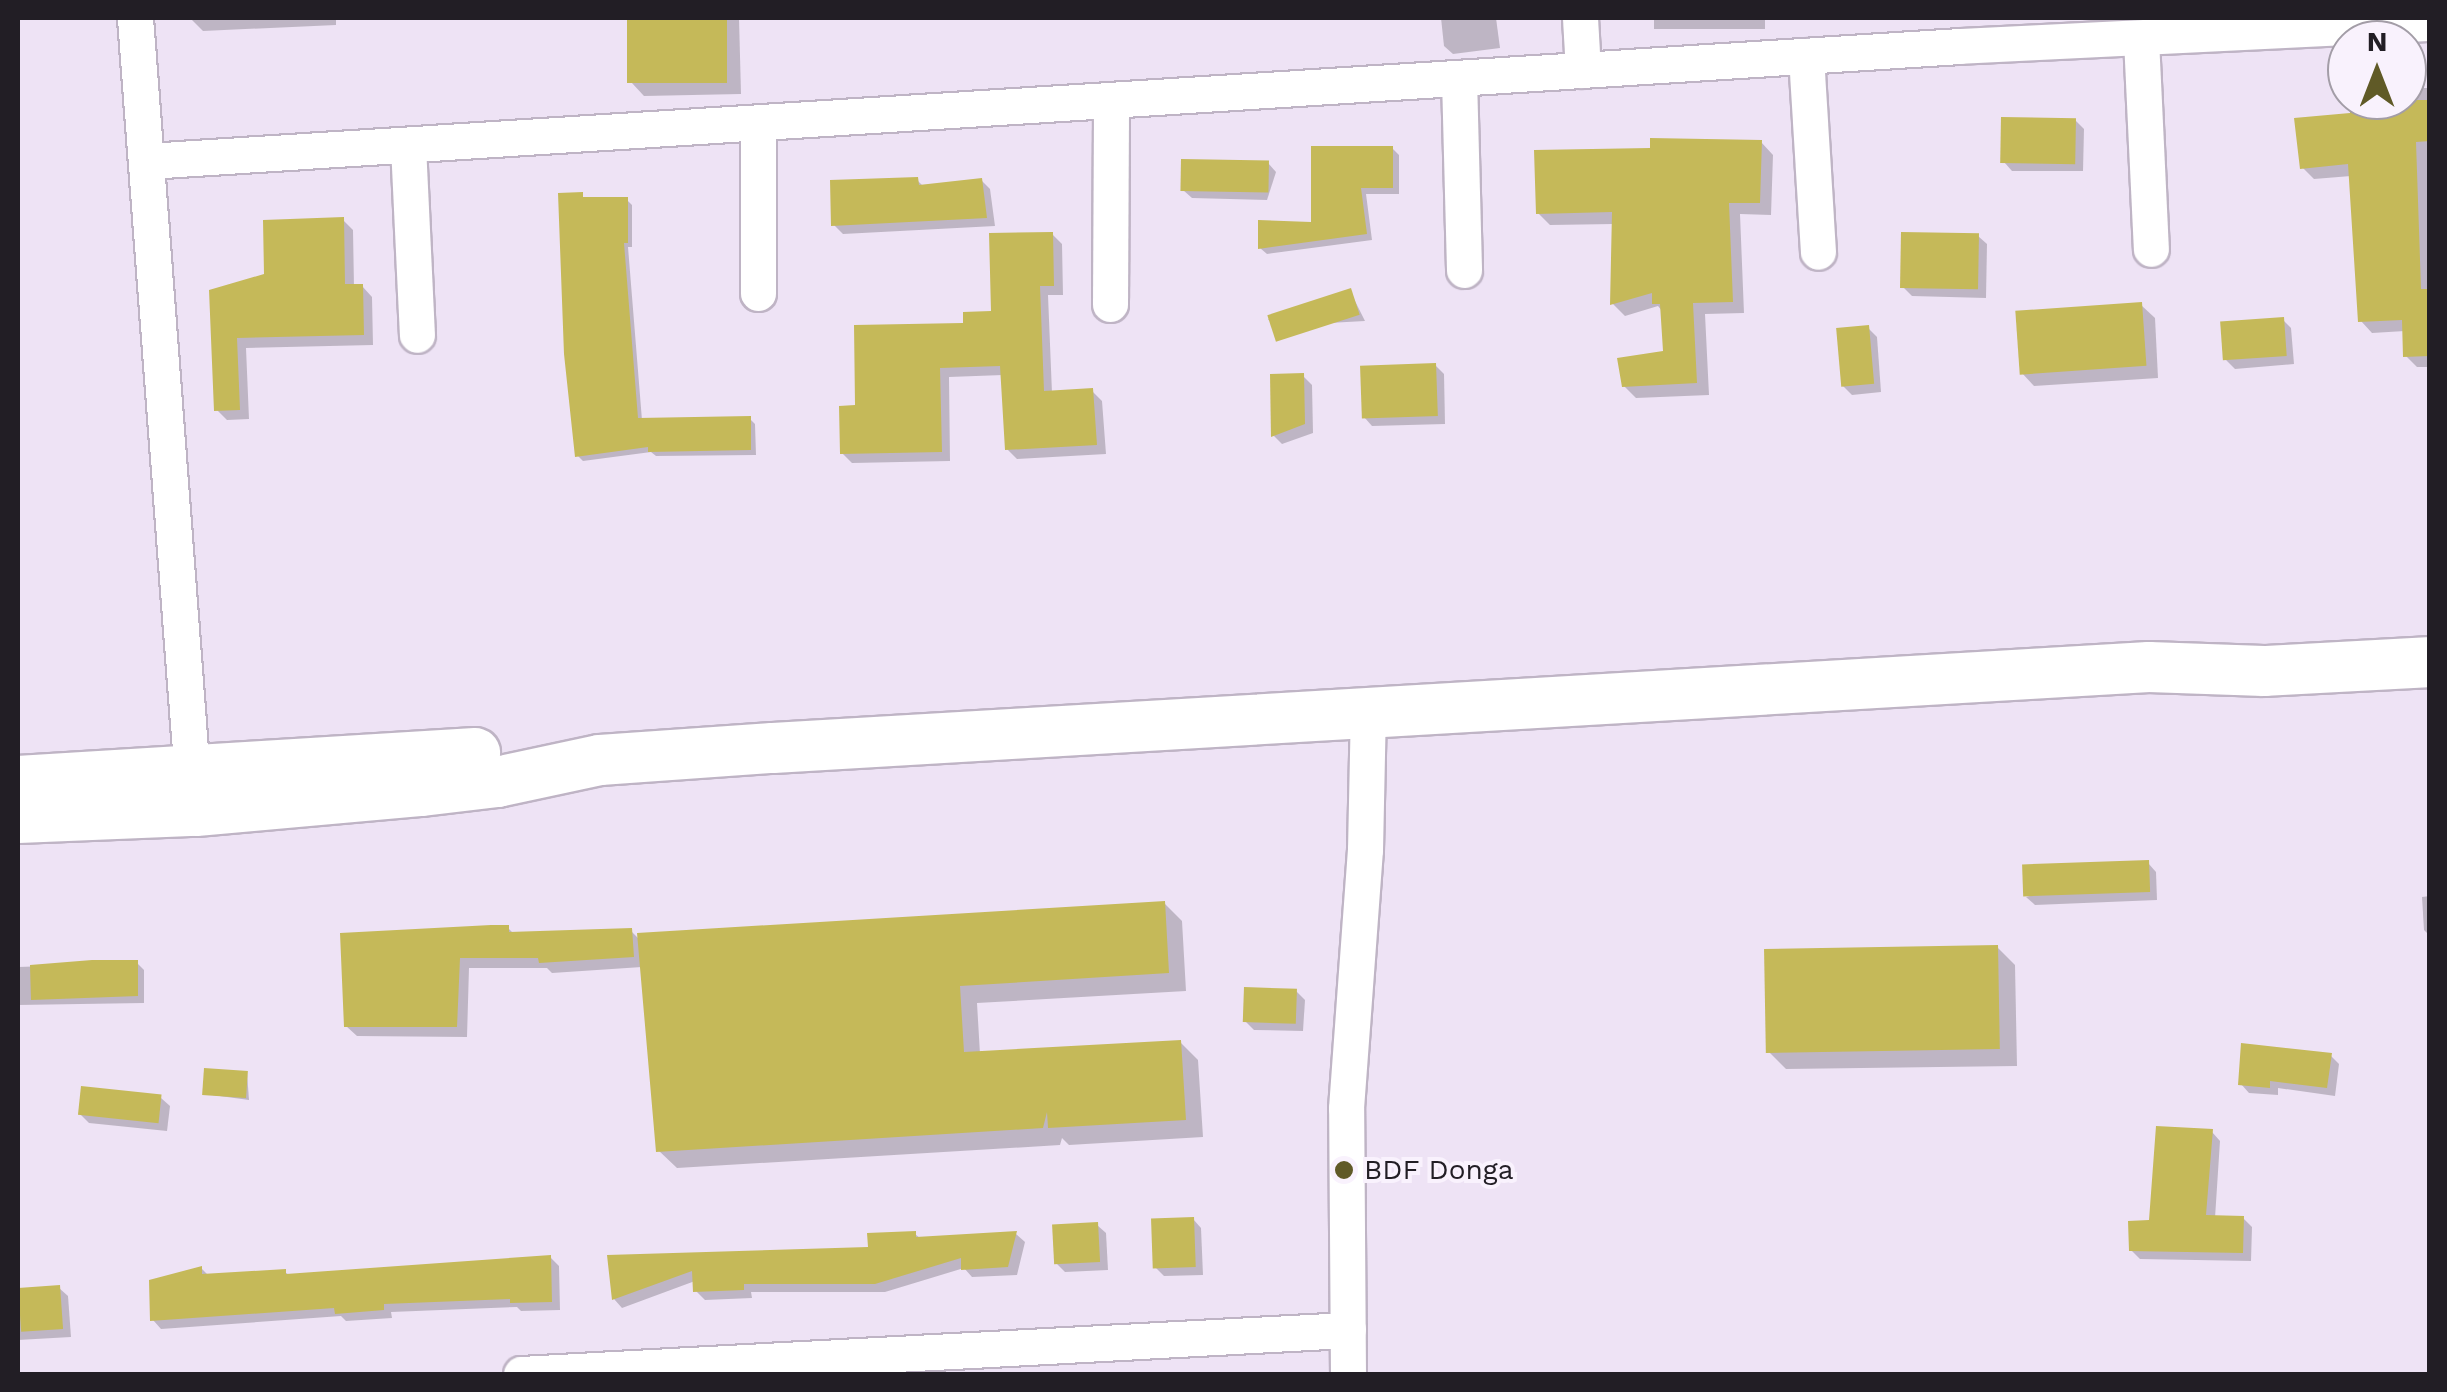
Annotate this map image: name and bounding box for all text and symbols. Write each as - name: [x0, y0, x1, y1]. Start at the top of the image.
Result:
- north arrow: [2327, 20, 2427, 120]
- text: N: [2367, 25, 2387, 58]
- place label: BDF Donga: [1364, 1153, 1514, 1187]
- marker: BDF Donga: [1333, 1159, 1355, 1181]

